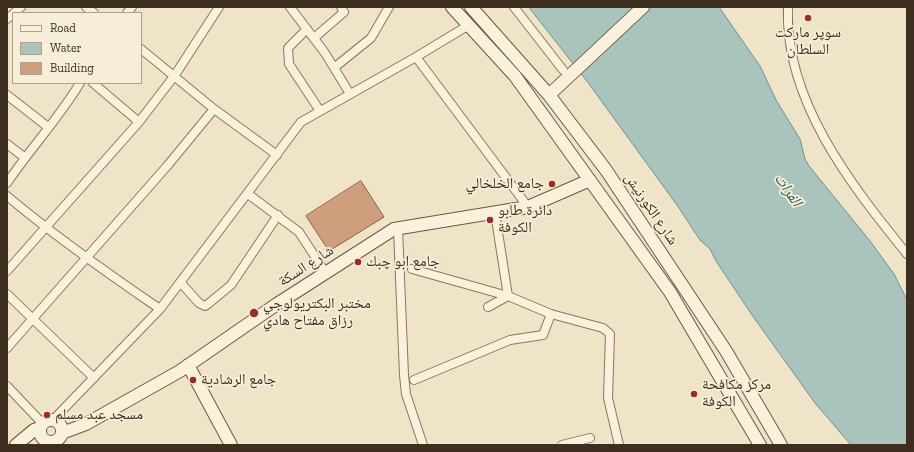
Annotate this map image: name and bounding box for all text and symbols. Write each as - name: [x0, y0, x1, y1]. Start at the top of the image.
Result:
- legend: [12, 12, 142, 84]
- marker: سوپر ماركت السلطان: [803, 13, 813, 23]
- text: Road: [50, 21, 76, 35]
- place label: سوپر ماركت السلطان: [775, 24, 841, 59]
- text: Water: [50, 41, 82, 55]
- text: Building: [50, 61, 94, 75]
- street label: شارع الكورنيش: [620, 170, 682, 248]
- water label: الفرات: [770, 170, 806, 210]
- place label: جامع الخلخالي: [466, 175, 544, 193]
- marker: جامع الخلخالي: [547, 179, 557, 189]
- place label: دائرة طابو الكوفة: [498, 202, 552, 237]
- marker: دائرة طابو الكوفة: [485, 215, 495, 225]
- street label: شارع السكة: [275, 241, 337, 291]
- place label: جامع ابو چبك: [366, 253, 440, 271]
- marker: جامع ابو چبك: [353, 257, 363, 267]
- place label: مختبر البكتريولوجي رزاق مفتاح هادي: [263, 295, 371, 330]
- marker: مختبر البكتريولوجي رزاق مفتاح هادي: [248, 307, 260, 319]
- place label: جامع الرشادية: [201, 371, 276, 389]
- marker: جامع الرشادية: [188, 375, 198, 385]
- place label: مركز مكافحة الكوفة: [702, 376, 771, 411]
- marker: مركز مكافحة الكوفة: [689, 389, 699, 399]
- place label: مسجد عبد مسلم: [55, 406, 143, 424]
- marker: مسجد عبد مسلم: [42, 410, 52, 420]

